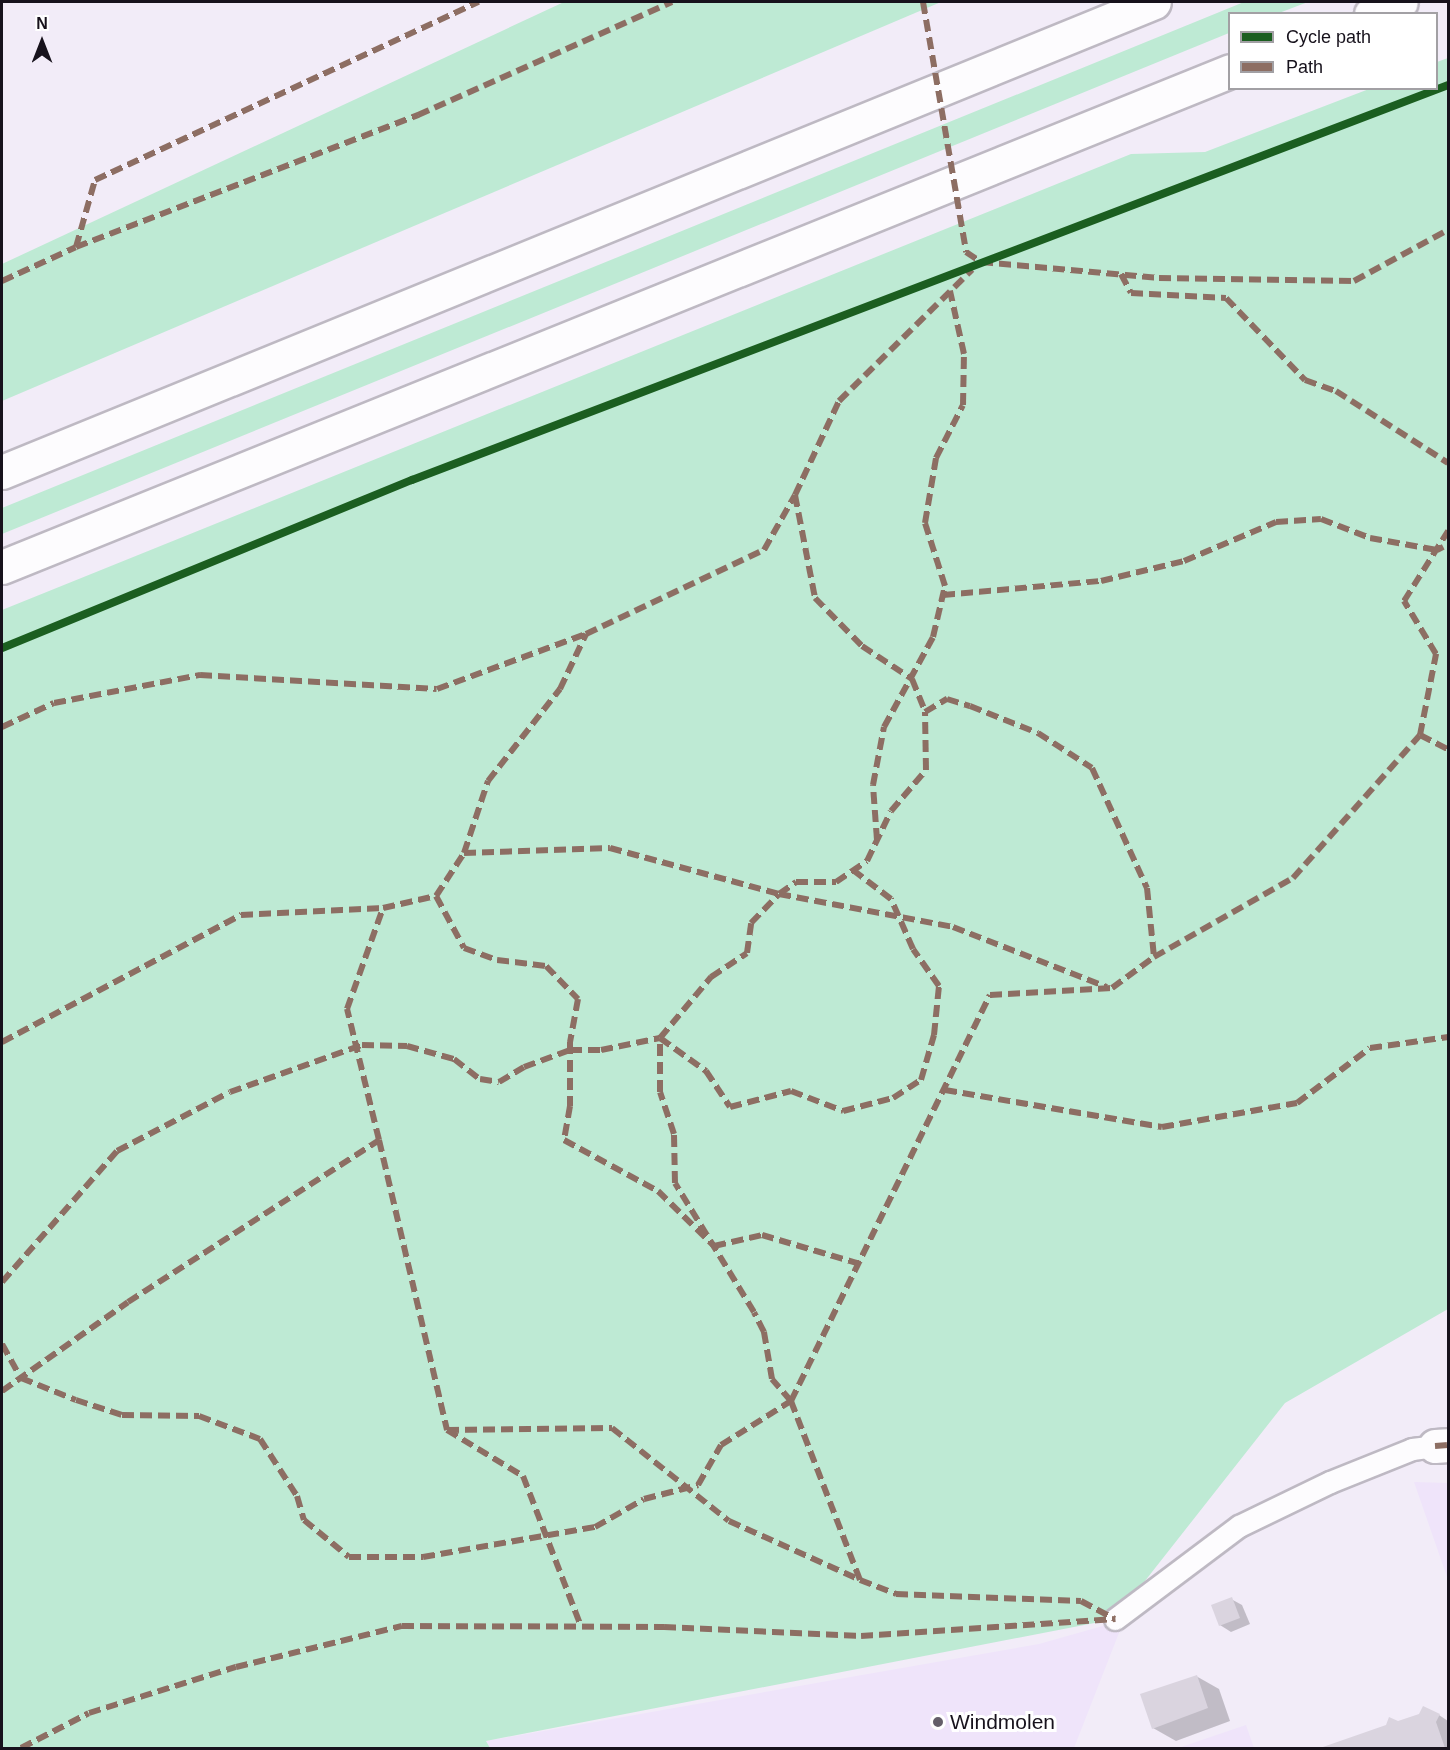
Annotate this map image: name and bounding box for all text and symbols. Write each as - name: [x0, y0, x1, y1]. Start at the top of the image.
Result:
- north arrow: [12, 12, 72, 72]
- legend: [1228, 12, 1438, 90]
- text: N: [36, 15, 48, 32]
- text: Cycle path: [1286, 27, 1371, 47]
- text: Path: [1286, 57, 1323, 77]
- place label: Windmolen: [950, 1709, 1055, 1735]
- marker: Windmolen: [931, 1715, 945, 1729]

